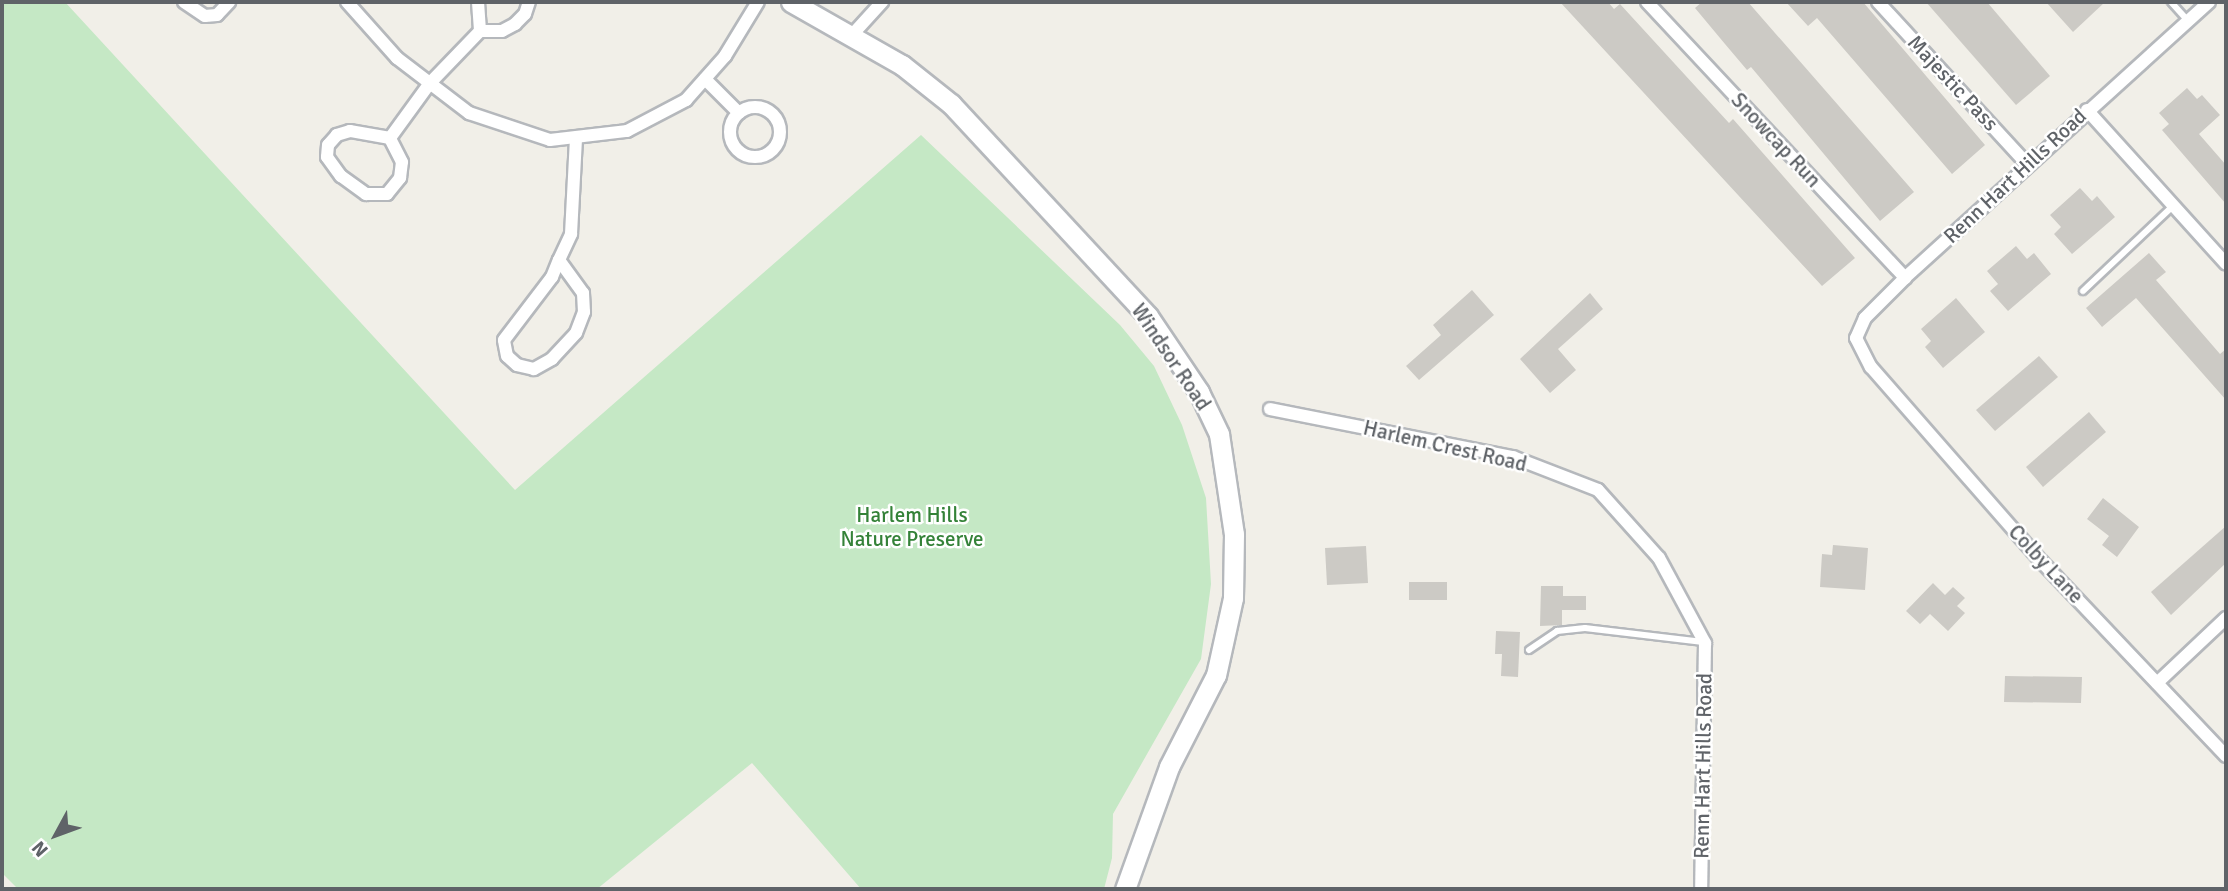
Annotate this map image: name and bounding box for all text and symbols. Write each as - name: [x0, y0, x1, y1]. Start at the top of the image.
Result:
- street label: Majestic Pass: [1902, 30, 2004, 136]
- street label: Snowcap Run: [1726, 87, 1826, 193]
- street label: Renn Hart Hills Road: [1938, 103, 2092, 249]
- street label: Windsor Road: [1126, 299, 1216, 415]
- street label: Harlem Crest Road: [1361, 415, 1529, 477]
- park label: Harlem Hills Nature Preserve: [840, 502, 984, 552]
- street label: Colby Lane: [2003, 519, 2089, 609]
- street label: Renn Hart Hills Road: [1689, 673, 1717, 859]
- north arrow: [21, 800, 91, 870]
- text: N: [27, 836, 54, 862]

